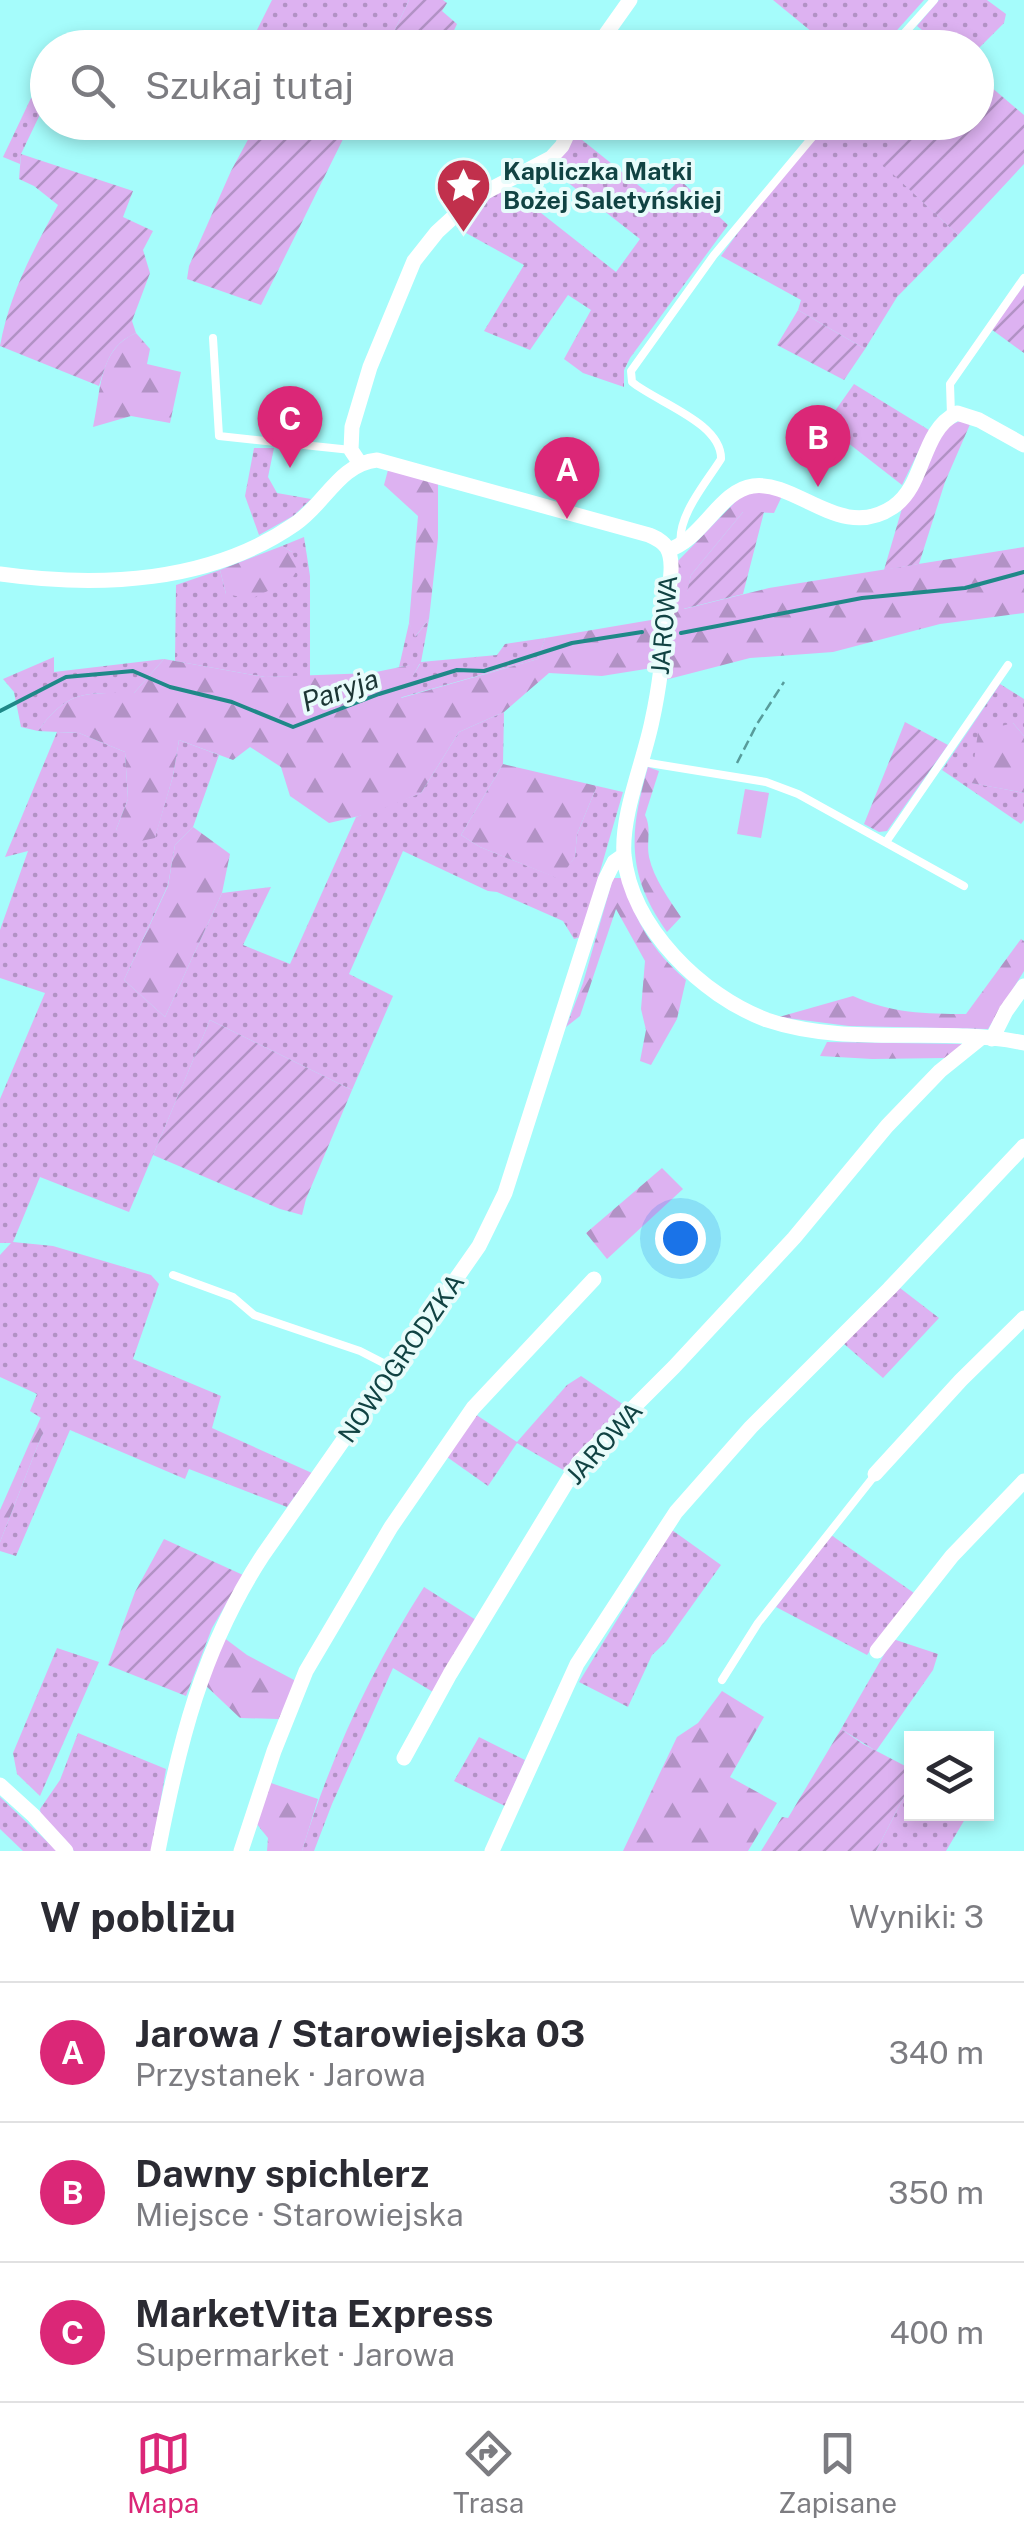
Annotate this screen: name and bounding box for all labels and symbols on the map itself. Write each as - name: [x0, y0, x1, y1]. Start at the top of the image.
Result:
- place icon: Kapliczka Matki Bożej Saletyńskiej: [434, 155, 494, 234]
- place label: Kapliczka Matki Bożej Saletyńskiej: [503, 156, 722, 215]
- pin: C: [258, 386, 322, 468]
- pin: B: [786, 404, 850, 487]
- pin: A: [534, 436, 600, 519]
- street label: JAROWA: [645, 574, 683, 676]
- water label: Paryja: [297, 661, 383, 718]
- your location: [655, 1213, 706, 1264]
- street label: NOWOGRODZKA: [332, 1268, 470, 1448]
- street label: JAROWA: [559, 1396, 649, 1490]

